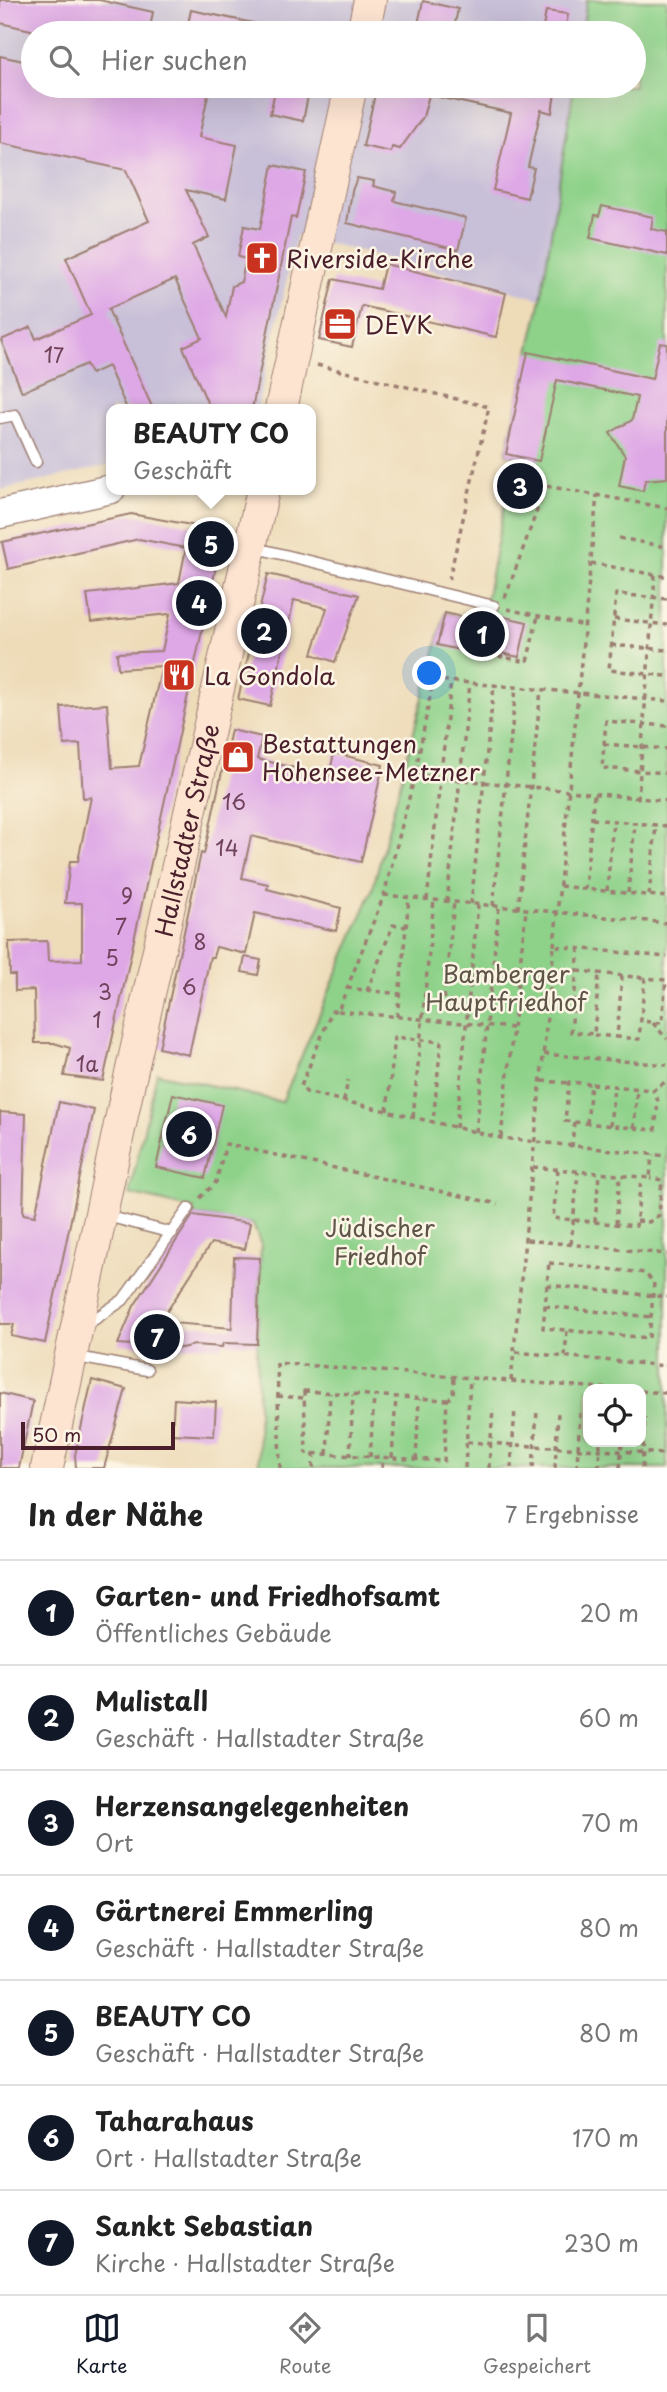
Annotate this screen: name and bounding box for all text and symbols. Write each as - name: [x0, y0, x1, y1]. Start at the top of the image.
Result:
- search box: [21, 21, 646, 98]
- text: Hier suchen: [101, 40, 248, 79]
- icon: search: [45, 41, 83, 79]
- church icon: Riverside-Kirche: [243, 239, 281, 277]
- place label: Riverside-Kirche: [286, 240, 474, 276]
- office icon: DEVK: [321, 305, 359, 343]
- place label: DEVK: [364, 306, 433, 342]
- house number: 17: [44, 338, 64, 370]
- popup: [106, 404, 316, 495]
- text: BEAUTY CO: [133, 413, 289, 452]
- text: Geschäft: [133, 452, 232, 487]
- pin: 3: [497, 460, 543, 512]
- pin: 5: [188, 518, 234, 570]
- pin: 4: [176, 577, 222, 629]
- pin: 2: [241, 605, 287, 657]
- pin: 1: [459, 608, 505, 660]
- restaurant icon: La Gondola: [160, 656, 198, 694]
- your location: [412, 656, 446, 690]
- place label: La Gondola: [204, 657, 335, 693]
- street label: Hallstadter Straße: [145, 720, 228, 940]
- place label: Bestattungen Hohensee-Metzner: [262, 725, 481, 789]
- shop icon: Bestattungen Hohensee-Metzner: [219, 738, 257, 776]
- house number: 16: [222, 785, 246, 817]
- house number: 14: [215, 831, 239, 863]
- house number: 9: [121, 879, 133, 911]
- house number: 7: [115, 910, 127, 942]
- house number: 8: [193, 925, 207, 957]
- house number: 5: [105, 941, 119, 973]
- park label: Bamberger Hauptfriedhof: [425, 955, 588, 1019]
- house number: 6: [182, 970, 196, 1002]
- house number: 3: [98, 975, 112, 1007]
- house number: 1: [92, 1003, 102, 1035]
- house number: 1a: [76, 1047, 98, 1079]
- pin: 6: [166, 1108, 212, 1160]
- park label: Jüdischer Friedhof: [325, 1209, 436, 1273]
- pin: 7: [134, 1311, 180, 1363]
- map controls: [583, 1384, 646, 1447]
- button: locate: [583, 1384, 646, 1447]
- scale bar: [21, 1419, 175, 1451]
- text: 50 m: [32, 1420, 81, 1448]
- text: In der Nähe: [28, 1491, 203, 1536]
- text: 7 Ergebnisse: [505, 1496, 639, 1531]
- text: Garten- und Friedhofsamt: [95, 1576, 440, 1615]
- text: 1: [46, 1595, 57, 1630]
- text: 20 m: [580, 1595, 639, 1630]
- text: Öffentliches Gebäude: [95, 1615, 332, 1650]
- text: Mulistall: [95, 1681, 208, 1720]
- text: 2: [43, 1700, 59, 1735]
- text: 60 m: [579, 1700, 639, 1735]
- text: Geschäft · Hallstadter Straße: [95, 1720, 424, 1755]
- text: Herzensangelegenheiten: [95, 1786, 409, 1825]
- text: 3: [43, 1805, 59, 1840]
- text: 70 m: [581, 1805, 639, 1840]
- text: Ort: [95, 1825, 133, 1860]
- text: Gärtnerei Emmerling: [95, 1891, 373, 1930]
- text: 4: [43, 1910, 59, 1945]
- text: 80 m: [579, 1910, 639, 1945]
- text: Geschäft · Hallstadter Straße: [95, 1930, 424, 1965]
- text: BEAUTY CO: [95, 1996, 251, 2035]
- text: 5: [44, 2015, 58, 2050]
- text: 80 m: [579, 2015, 639, 2050]
- text: Geschäft · Hallstadter Straße: [95, 2035, 424, 2070]
- text: Taharahaus: [95, 2101, 254, 2140]
- text: 6: [43, 2120, 59, 2155]
- text: 170 m: [572, 2120, 639, 2155]
- text: Ort · Hallstadter Straße: [95, 2140, 362, 2175]
- text: Sankt Sebastian: [95, 2206, 313, 2245]
- text: 7: [44, 2225, 58, 2260]
- text: 230 m: [564, 2225, 639, 2260]
- text: Kirche · Hallstadter Straße: [95, 2245, 395, 2280]
- tab: Karte: [76, 2309, 127, 2379]
- tab: Route: [279, 2309, 331, 2379]
- tab: Gespeichert: [483, 2309, 591, 2379]

